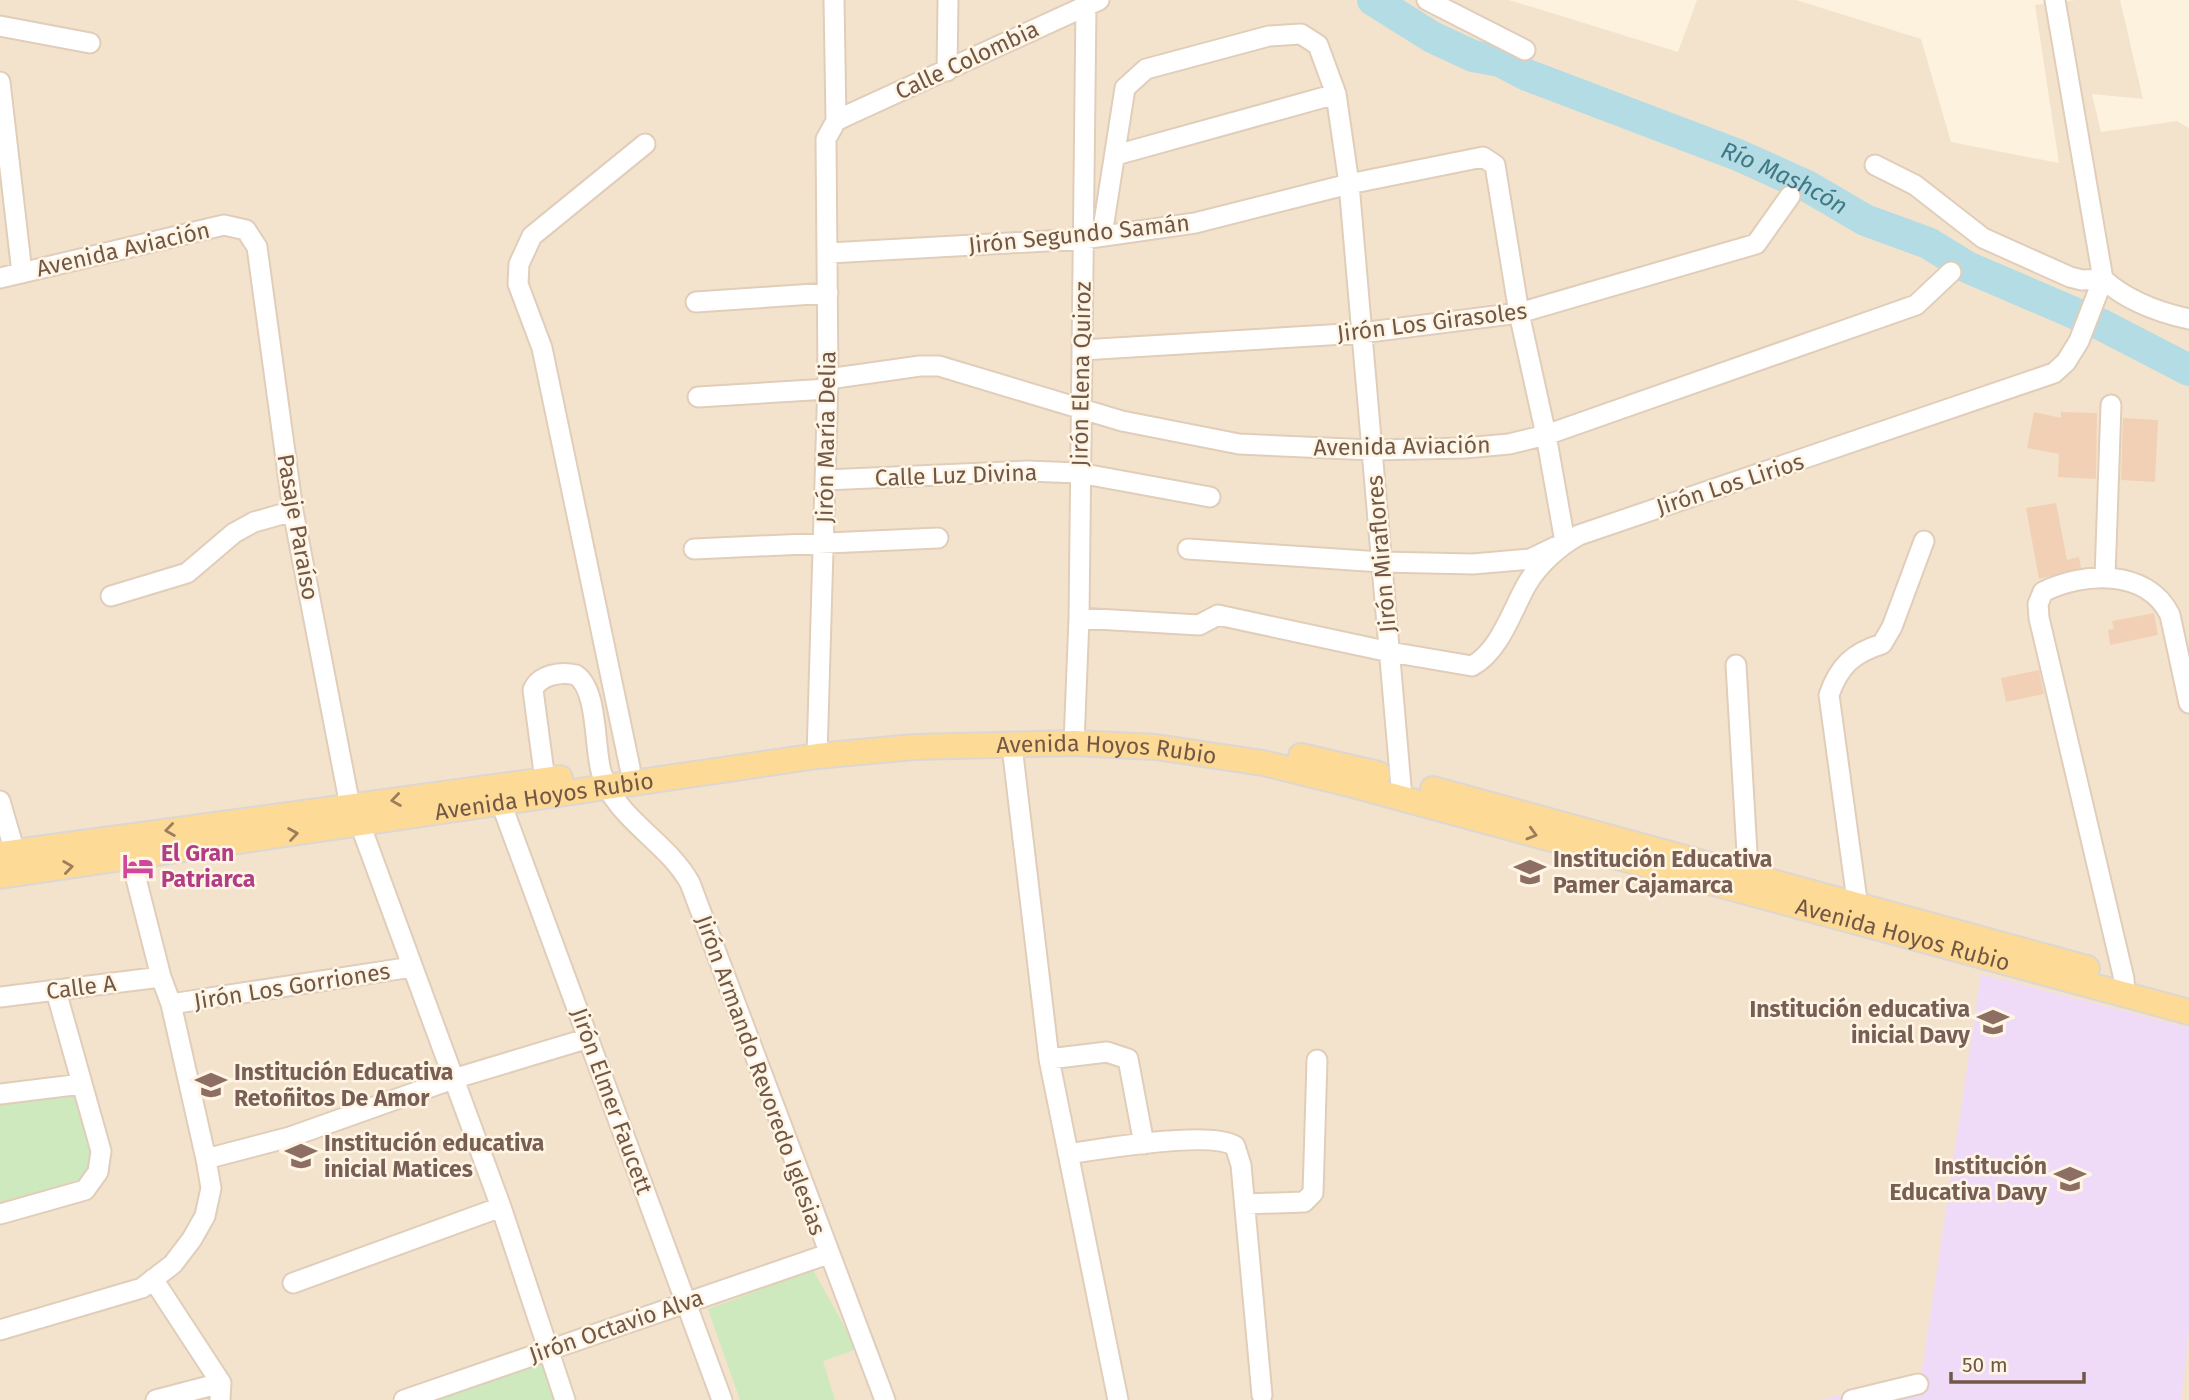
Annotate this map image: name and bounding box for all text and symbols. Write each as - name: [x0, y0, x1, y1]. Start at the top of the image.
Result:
- street label: Calle Colombia: [891, 15, 1043, 105]
- water label: Río Mashcón: [1717, 136, 1852, 221]
- street label: Jirón Segundo Samán: [967, 208, 1191, 260]
- street label: Avenida Aviación: [34, 215, 212, 283]
- street label: Jirón Elena Quiroz: [1065, 281, 1097, 467]
- street label: Jirón Los Girasoles: [1335, 296, 1529, 348]
- street label: Jirón María Delia: [810, 351, 842, 523]
- street label: Avenida Aviación: [1313, 430, 1491, 462]
- street label: Jirón Los Lirios: [1653, 447, 1807, 521]
- street label: Pasaje Paraíso: [271, 452, 325, 602]
- street label: Calle Luz Divina: [874, 458, 1038, 492]
- street label: Jirón Miraflores: [1360, 474, 1402, 634]
- street label: Avenida Hoyos Rubio: [996, 729, 1218, 770]
- street label: Avenida Hoyos Rubio: [433, 766, 655, 826]
- one-way arrow: [390, 792, 401, 807]
- one-way arrow: [164, 822, 176, 837]
- one-way arrow: [1526, 826, 1538, 841]
- one-way arrow: [287, 827, 299, 842]
- place label: El Gran Patriarca: [161, 839, 255, 893]
- place label: Institución Educativa Pamer Cajamarca: [1553, 845, 1772, 899]
- hotel icon: El Gran Patriarca: [121, 849, 155, 883]
- school or university icon: Institución Educativa Pamer Cajamarca: [1513, 855, 1547, 889]
- one-way arrow: [62, 860, 73, 875]
- street label: Avenida Hoyos Rubio: [1793, 892, 2013, 977]
- street label: Jirón Armando Revoredo Iglesias: [690, 911, 832, 1239]
- street label: Jirón Los Gorriones: [192, 957, 392, 1015]
- street label: Calle A: [45, 969, 118, 1005]
- place label: Institución educativa inicial Davy: [1750, 995, 1971, 1049]
- street label: Jirón Elmer Faucett: [565, 1004, 659, 1199]
- school or university icon: Institución educativa inicial Davy: [1976, 1005, 2010, 1039]
- place label: Institución Educativa Retoñitos De Amor: [234, 1058, 453, 1112]
- school or university icon: Institución Educativa Retoñitos De Amor: [194, 1068, 228, 1102]
- place label: Institución educativa inicial Matices: [324, 1129, 544, 1183]
- school or university icon: Institución educativa inicial Matices: [284, 1139, 318, 1173]
- place label: Institución Educativa Davy: [1890, 1152, 2048, 1206]
- school or university icon: Institución Educativa Davy: [2053, 1162, 2087, 1196]
- street label: Jirón Octavio Alva: [525, 1283, 707, 1369]
- scale bar: [1951, 1340, 2084, 1384]
- text: 50 m: [1962, 1352, 2008, 1378]

